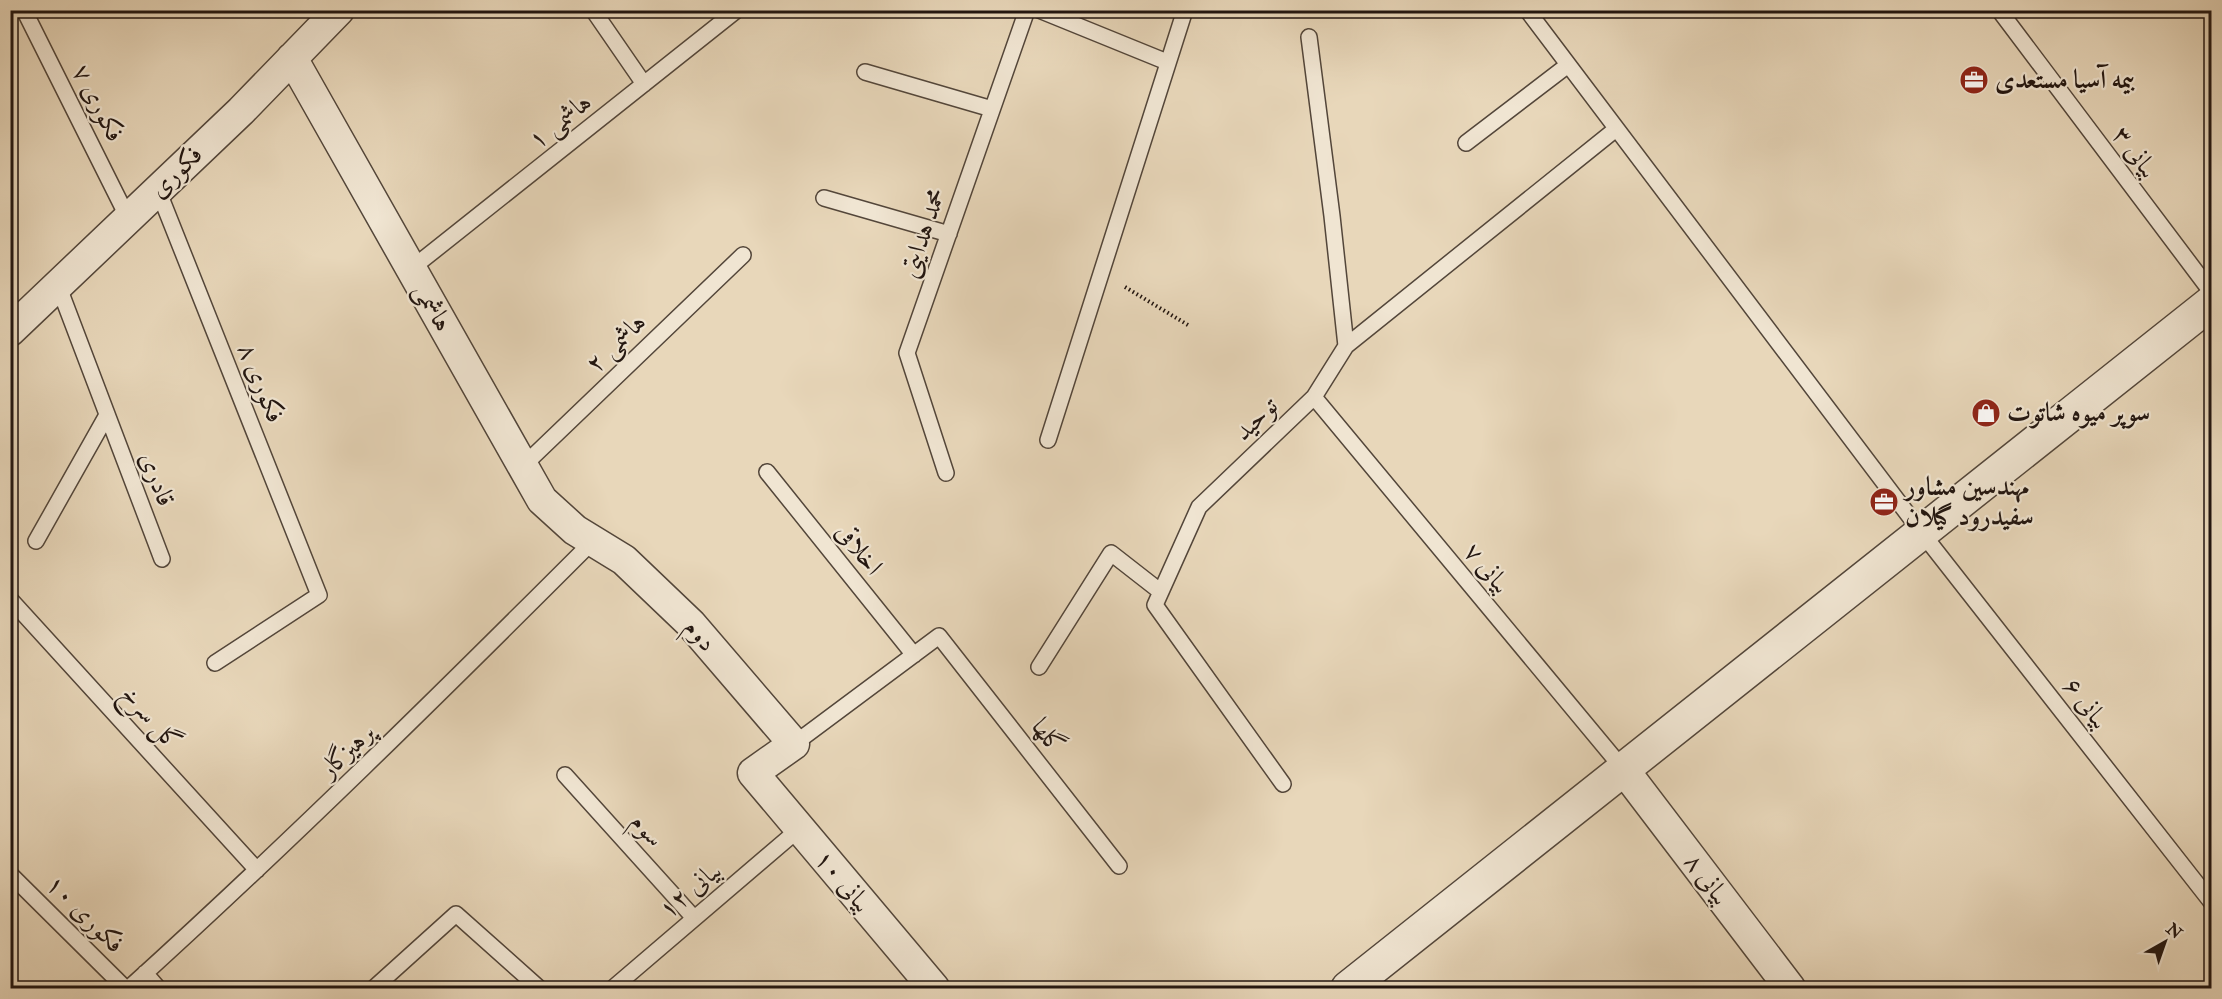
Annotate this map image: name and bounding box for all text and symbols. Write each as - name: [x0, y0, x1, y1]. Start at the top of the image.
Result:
- street label: فکوری ۷: [65, 59, 131, 147]
- place label: بیمه آسیا مستعدی: [1995, 63, 2136, 96]
- office icon: بیمه آسیا مستعدی: [1958, 64, 1990, 96]
- street label: هاشمی ۱: [522, 86, 599, 156]
- street label: بیانی ۳: [2105, 120, 2165, 184]
- street label: فکوری: [143, 139, 209, 205]
- street label: محمد هدایتی: [893, 184, 953, 282]
- street label: هاشمی: [406, 277, 459, 338]
- street label: هاشمی ۲: [579, 307, 654, 380]
- street label: فکوری ۸: [231, 339, 291, 427]
- street label: توحید: [1227, 390, 1286, 448]
- shop icon: سوپر میوه شاتوت: [1970, 397, 2002, 429]
- place label: سوپر میوه شاتوت: [2007, 397, 2150, 429]
- street label: قادری: [132, 447, 182, 511]
- place label: مهندسین مشاور سفیدرود گیلان: [1902, 471, 2034, 533]
- office icon: مهندسین مشاور سفیدرود گیلان: [1868, 486, 1900, 518]
- street label: اخلاقی: [828, 516, 890, 582]
- street label: بیانی ۷: [1457, 536, 1517, 600]
- street label: دوم: [672, 612, 723, 662]
- street label: بیانی ۶: [2056, 671, 2116, 735]
- street label: گل سرخ: [108, 679, 189, 762]
- street label: گلها: [1024, 712, 1072, 760]
- street label: پرهیزگار: [310, 715, 383, 787]
- street label: سوم: [619, 806, 671, 858]
- street label: بیانی ۱۰: [808, 843, 878, 919]
- street label: بیانی ۸: [1677, 847, 1737, 911]
- street label: بیانی ۱۲: [652, 855, 728, 925]
- street label: فکوری ۱۰: [39, 868, 131, 960]
- north arrow: [2135, 912, 2195, 972]
- text: N: [2161, 918, 2186, 944]

